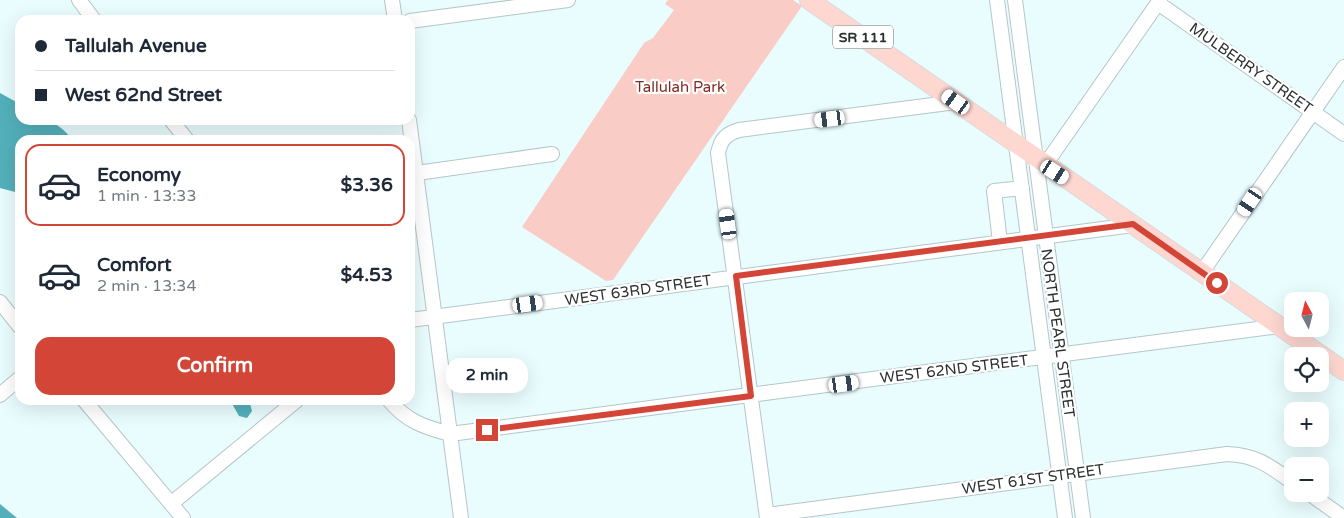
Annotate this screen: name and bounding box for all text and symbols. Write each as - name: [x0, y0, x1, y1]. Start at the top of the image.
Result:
- street label: MULBERRY STREET: [1186, 19, 1316, 117]
- road number: SR 111: [833, 26, 893, 48]
- text: Tallulah Avenue: [65, 35, 207, 57]
- park label: Tallulah Park: [635, 78, 725, 96]
- text: West 62nd Street: [65, 84, 222, 106]
- car: [939, 87, 972, 117]
- car: [814, 110, 845, 128]
- car: [1038, 158, 1071, 186]
- icon: car: [37, 163, 82, 208]
- text: Economy: [97, 164, 181, 186]
- text: $3.36: [341, 174, 393, 196]
- car: [1235, 185, 1264, 219]
- text: 1 min · 13:33: [97, 186, 196, 206]
- car: [718, 208, 737, 240]
- street label: NORTH PEARL STREET: [1037, 248, 1079, 418]
- icon: car: [37, 253, 82, 298]
- text: Comfort: [97, 254, 171, 276]
- text: $4.53: [341, 264, 393, 286]
- street label: WEST 63RD STREET: [564, 271, 712, 309]
- route start: [1206, 272, 1228, 294]
- text: 2 min · 13:34: [97, 276, 196, 296]
- north arrow: [1284, 292, 1329, 338]
- map controls: [1284, 292, 1329, 502]
- car: [512, 294, 543, 314]
- button: Confirm: [35, 337, 395, 395]
- button: locate: [1284, 347, 1329, 392]
- street label: WEST 62ND STREET: [879, 351, 1029, 387]
- callout: 2 min: [446, 358, 528, 392]
- text: 2 min: [466, 365, 508, 385]
- car: [828, 374, 859, 394]
- button: +: [1284, 402, 1329, 447]
- route end: [476, 419, 498, 441]
- button: −: [1284, 457, 1329, 502]
- street label: WEST 61ST STREET: [961, 460, 1105, 498]

